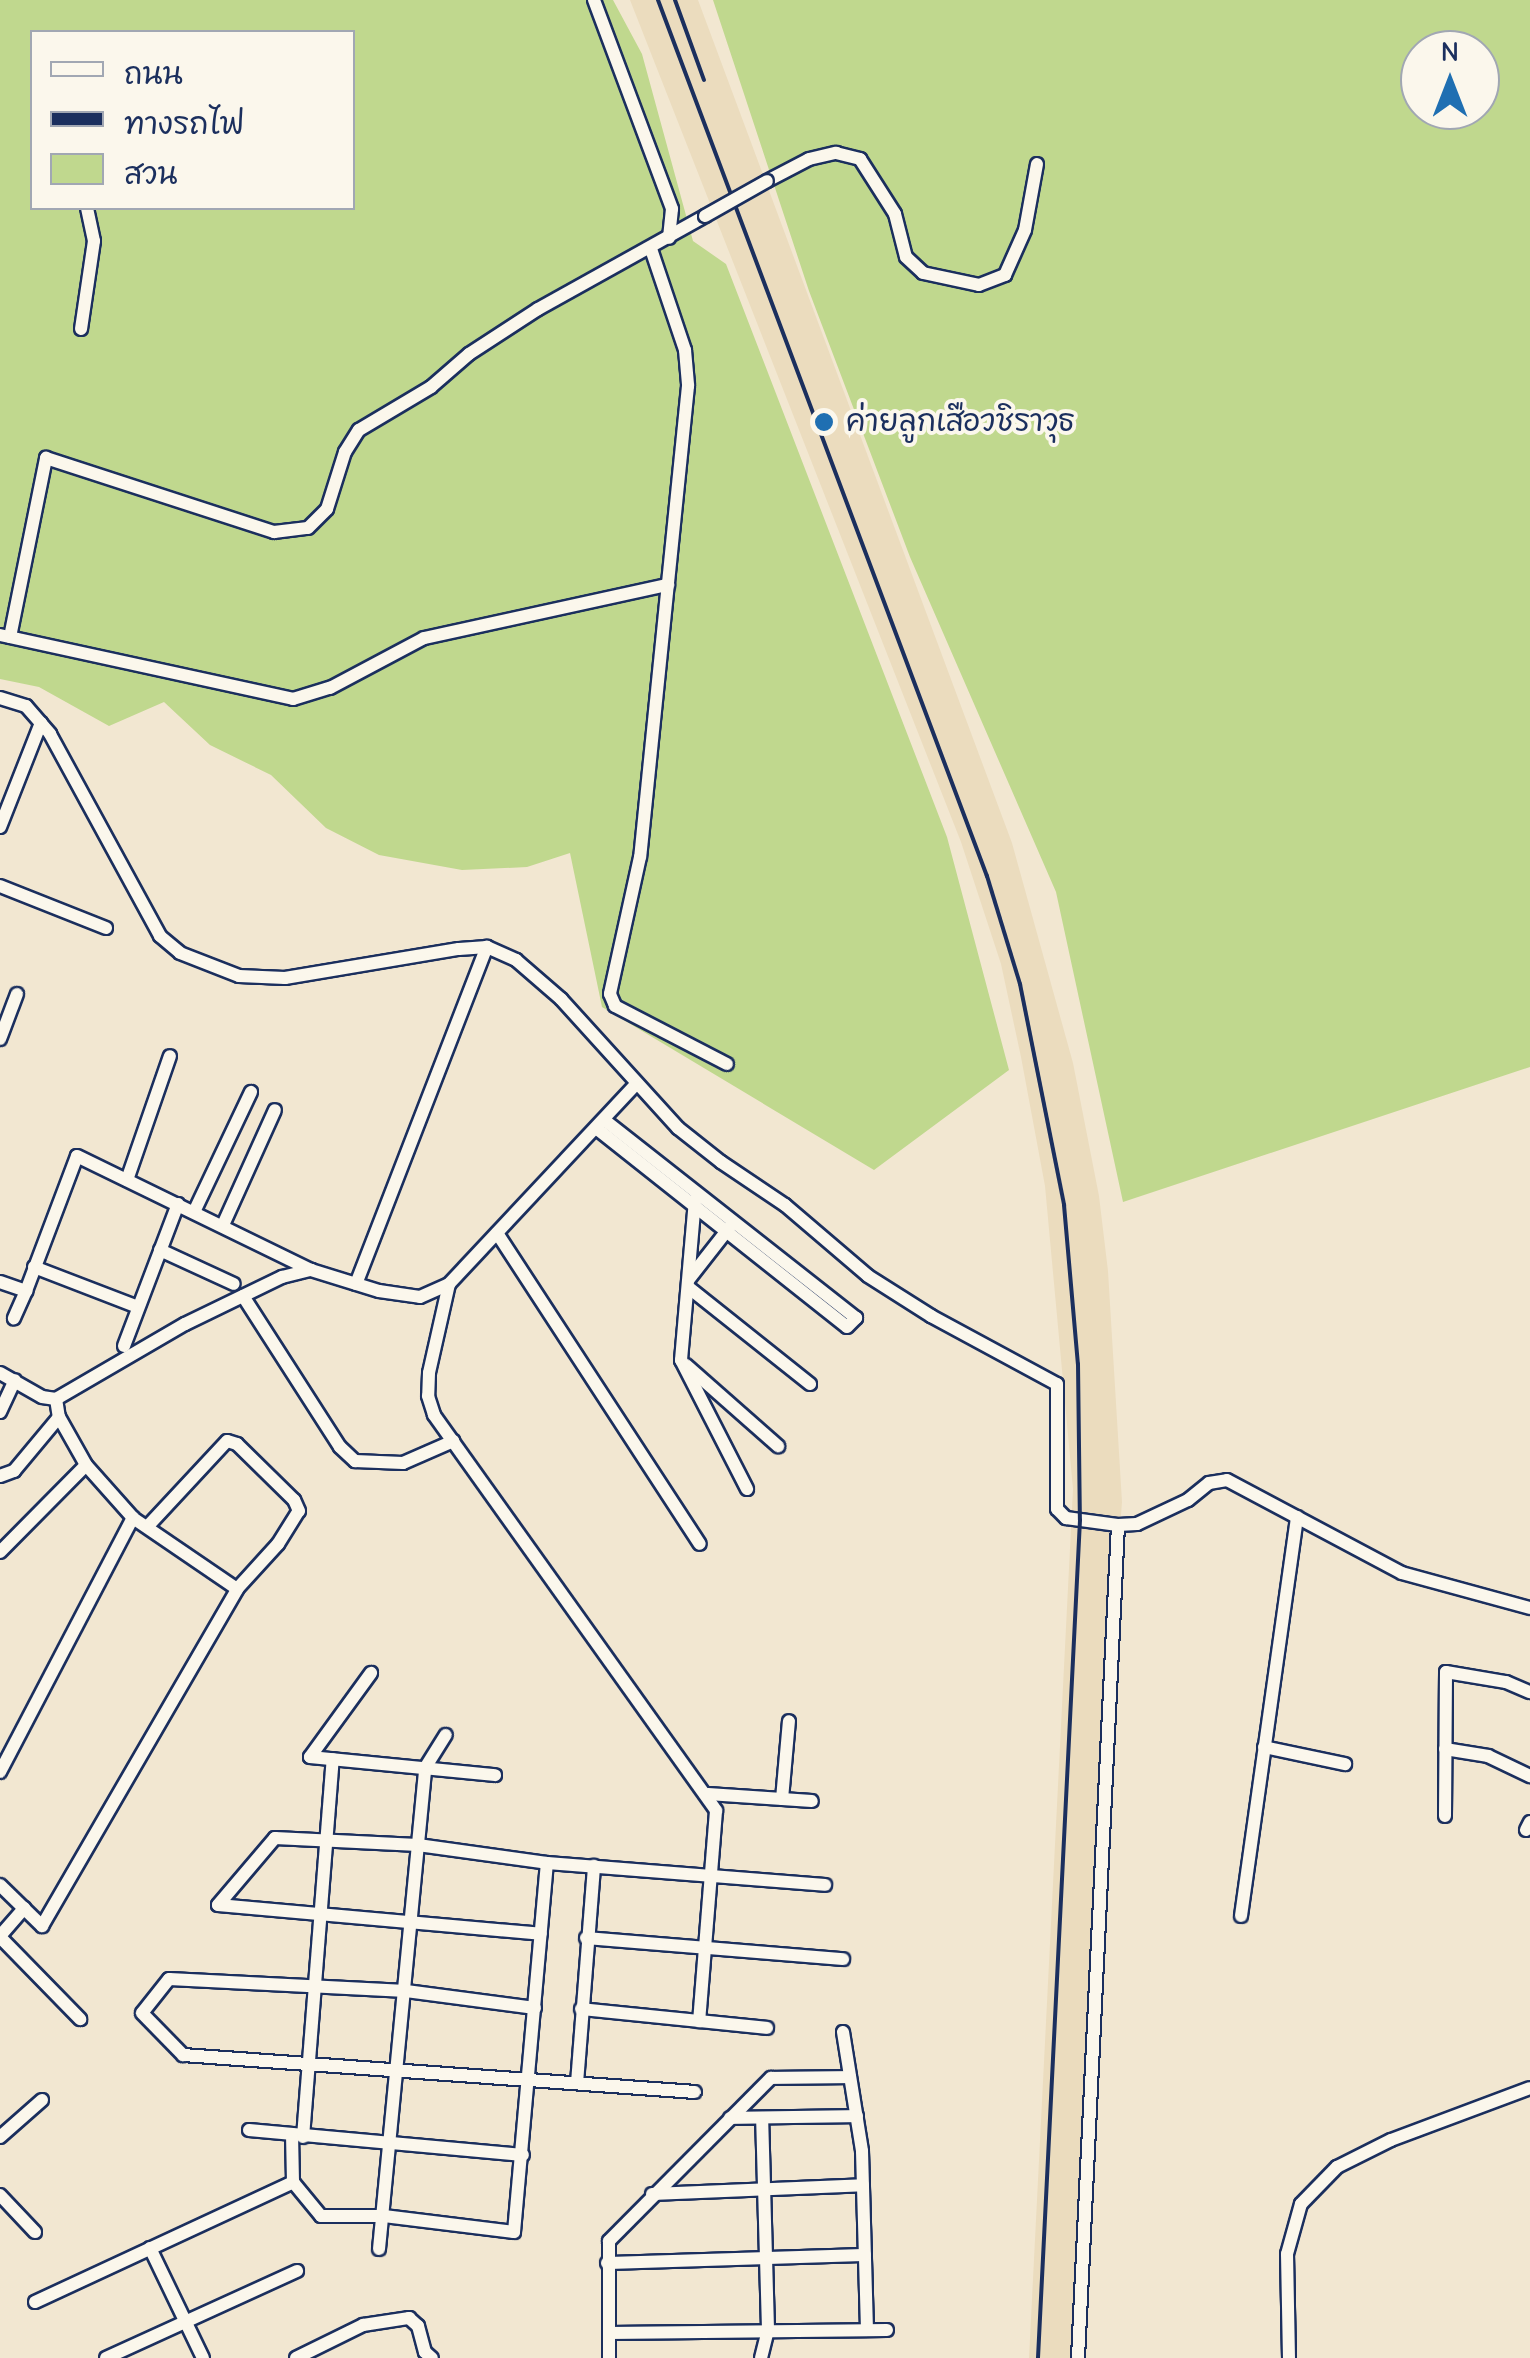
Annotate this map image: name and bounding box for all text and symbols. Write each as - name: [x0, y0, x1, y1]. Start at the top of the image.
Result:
- legend: [30, 30, 355, 210]
- north arrow: [1400, 30, 1500, 130]
- text: N: [1441, 36, 1459, 68]
- text: ถนน: [124, 57, 183, 92]
- text: ทางรถไฟ: [124, 107, 245, 142]
- text: สวน: [124, 157, 178, 192]
- place label: ค่ายลูกเสือวชิราวุธ: [846, 404, 1075, 440]
- marker: ค่ายลูกเสือวชิราวุธ: [811, 409, 837, 435]

